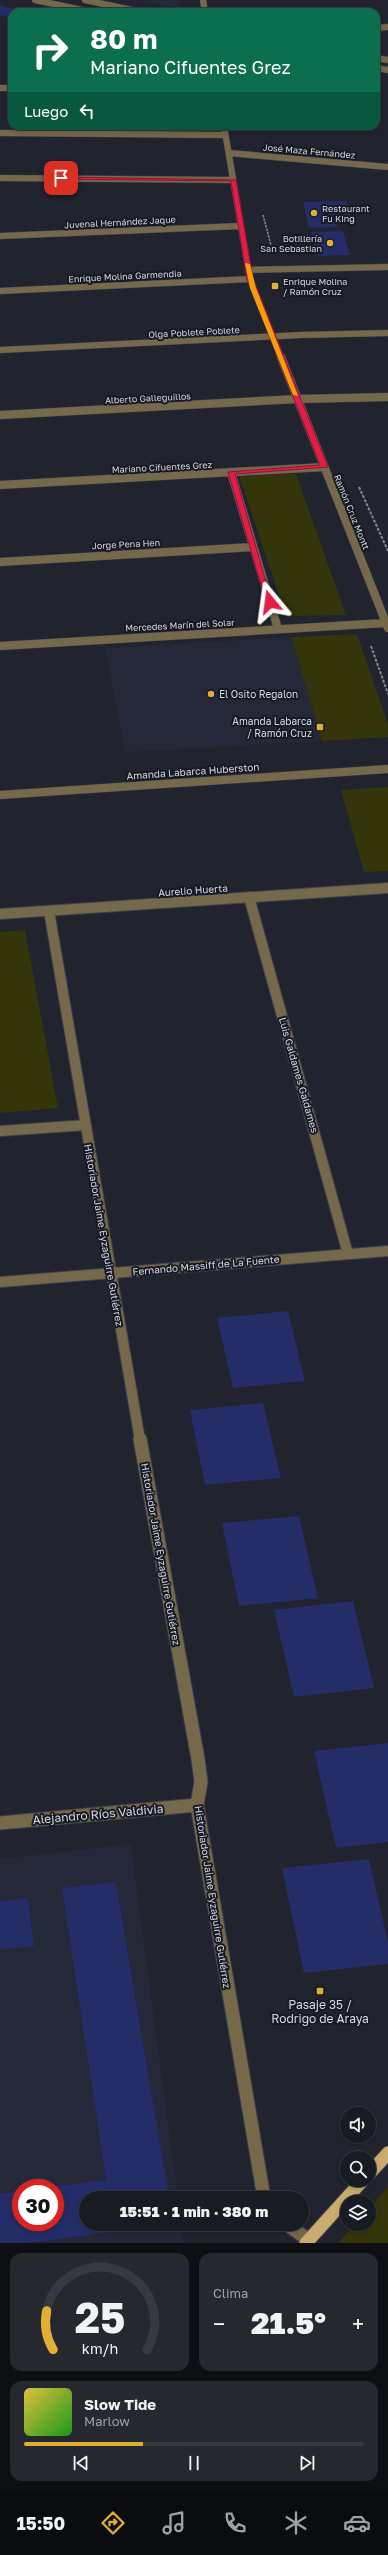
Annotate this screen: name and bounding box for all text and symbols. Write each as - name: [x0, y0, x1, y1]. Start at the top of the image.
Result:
- text: 80 m: [90, 22, 158, 55]
- icon: right: [24, 24, 76, 76]
- text: Mariano Cifuentes Grez: [90, 56, 291, 78]
- icon: left: [76, 100, 98, 122]
- text: Luego: [24, 102, 68, 120]
- street label: José Maza Fernández: [262, 141, 356, 161]
- pin: [44, 161, 78, 195]
- icon: arrive: [50, 167, 72, 189]
- place label: Restaurant Fu King: [322, 203, 370, 224]
- marker: Restaurant Fu King: [309, 208, 319, 218]
- street label: Juvenal Hernández Jaque: [64, 214, 176, 230]
- place label: Botillería San Sebastian: [260, 233, 322, 254]
- marker: Botillería San Sebastian: [325, 238, 335, 248]
- street label: Enrique Molina Garmendia: [68, 268, 182, 284]
- place label: Enrique Molina / Ramón Cruz: [283, 276, 347, 297]
- marker: Enrique Molina / Ramón Cruz: [270, 281, 280, 291]
- street label: Olga Poblete Poblete: [148, 324, 240, 340]
- street label: Alberto Galleguillos: [105, 390, 191, 406]
- street label: Mariano Cifuentes Grez: [112, 459, 213, 475]
- street label: Ramón Cruz Montt: [332, 473, 372, 551]
- street label: Jorge Pena Hen: [92, 537, 160, 551]
- position arrow: [249, 581, 291, 623]
- street label: Mercedes Marín del Solar: [125, 617, 235, 633]
- place label: El Osito Regalon: [219, 688, 298, 700]
- marker: El Osito Regalon: [206, 689, 216, 699]
- place label: Amanda Labarca / Ramón Cruz: [232, 715, 312, 739]
- marker: Amanda Labarca / Ramón Cruz: [315, 722, 325, 732]
- street label: Amanda Labarca Huberston: [126, 760, 260, 782]
- street label: Aurelio Huerta: [158, 882, 228, 898]
- street label: Luis Galdames Galdames: [277, 1016, 321, 1134]
- street label: Historiador Jaime Eyzaguirre Gutiérrez: [82, 1143, 126, 1327]
- street label: Fernando Massiff de La Fuente: [132, 1253, 280, 1277]
- street label: Historiador Jaime Eyzaguirre Gutiérrez: [139, 1462, 183, 1646]
- street label: Alejandro Ríos Valdivia: [32, 1801, 164, 1827]
- street label: Historiador Jaime Eyzaguirre Gutiérrez: [193, 1805, 233, 1989]
- marker: Pasaje 35 / Rodrigo de Araya: [315, 1986, 325, 1996]
- place label: Pasaje 35 / Rodrigo de Araya: [271, 1997, 369, 2026]
- map controls: [340, 2107, 376, 2231]
- button: sound: [340, 2107, 376, 2143]
- button: search: [340, 2151, 376, 2187]
- speed limit sign: 30: [12, 2179, 64, 2231]
- button: layers: [340, 2195, 376, 2231]
- text: 15:51 · 1 min · 380 m: [120, 2202, 268, 2220]
- text: Clima: [213, 2285, 248, 2301]
- text: 25: [74, 2292, 125, 2342]
- text: 21.5°: [251, 2305, 326, 2341]
- text: −: [213, 2310, 225, 2337]
- text: +: [352, 2310, 364, 2337]
- text: km/h: [81, 2340, 118, 2357]
- text: Slow Tide: [84, 2395, 156, 2413]
- text: Marlow: [84, 2413, 130, 2429]
- icon: previous: [70, 2452, 92, 2474]
- icon: pause: [183, 2452, 205, 2474]
- icon: next: [296, 2452, 318, 2474]
- icon: directions: [99, 2509, 127, 2537]
- icon: music: [160, 2509, 188, 2537]
- icon: phone: [221, 2509, 249, 2537]
- icon: climate: [282, 2509, 310, 2537]
- icon: car: [343, 2509, 371, 2537]
- text: 15:50: [17, 2512, 65, 2534]

